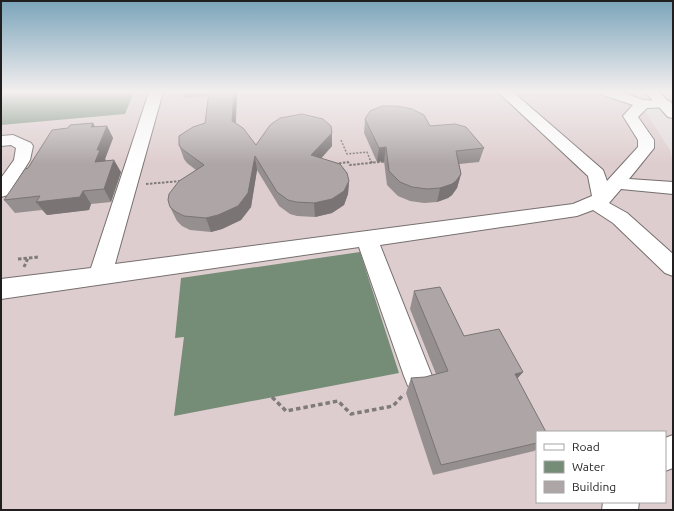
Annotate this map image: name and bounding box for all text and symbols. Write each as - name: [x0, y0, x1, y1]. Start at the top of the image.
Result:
- legend: [536, 431, 666, 503]
- text: Road: [572, 440, 600, 453]
- text: Water: [572, 460, 605, 473]
- text: Building: [572, 480, 616, 493]

